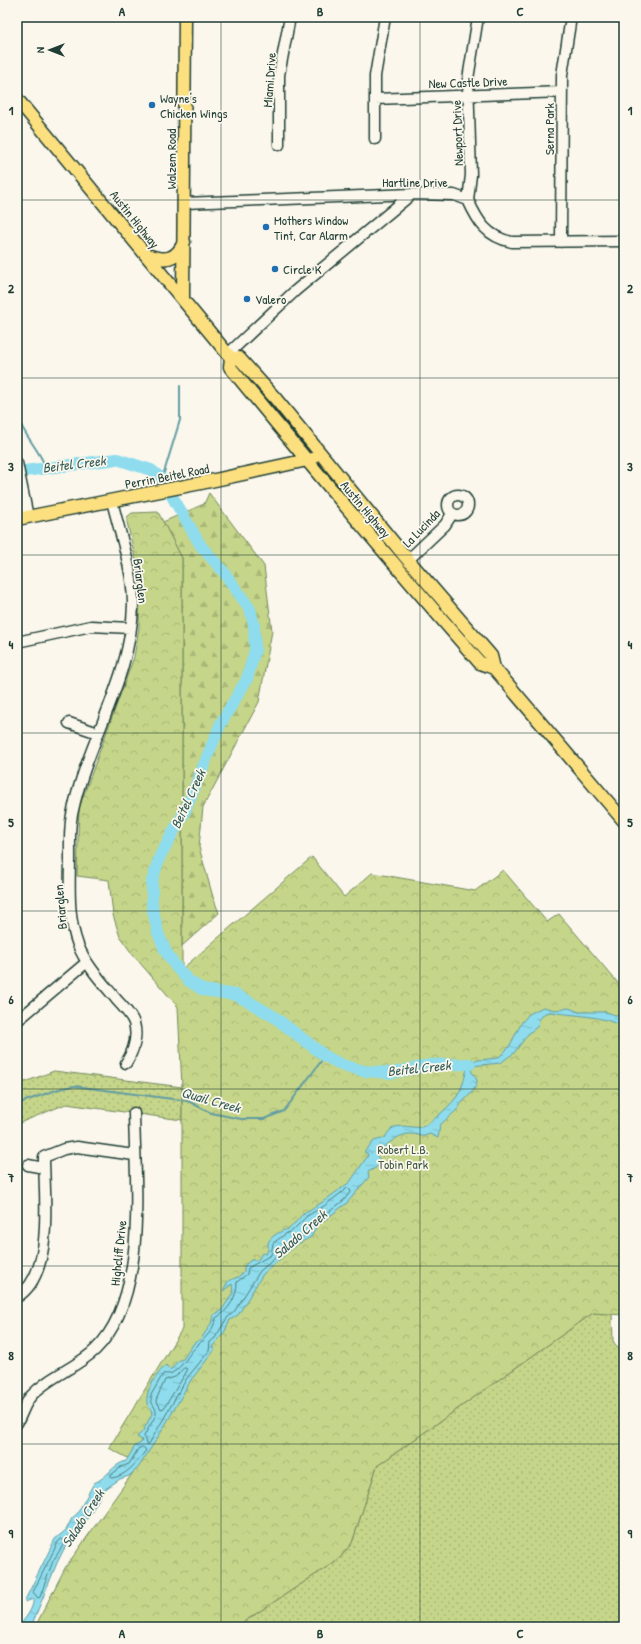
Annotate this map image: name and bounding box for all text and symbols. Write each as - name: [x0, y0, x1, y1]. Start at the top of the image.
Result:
- text: A: [119, 2, 126, 20]
- text: B: [317, 2, 324, 20]
- text: C: [516, 2, 524, 20]
- north arrow: [30, 30, 70, 70]
- text: N: [33, 47, 47, 53]
- street label: Miami Drive: [258, 52, 280, 108]
- street label: New Castle Drive: [428, 72, 508, 92]
- place label: Wayne's Chicken Wings: [160, 89, 228, 122]
- marker: Wayne's Chicken Wings: [147, 100, 157, 110]
- street label: Newport Drive: [447, 100, 467, 166]
- text: 1: [9, 101, 14, 119]
- text: 1: [628, 101, 633, 119]
- street label: Serna Park: [540, 102, 558, 155]
- street label: Walzem Road: [162, 129, 180, 189]
- street label: Hartline Drive: [382, 173, 448, 191]
- street label: Austin Highway: [106, 186, 164, 252]
- place label: Mothers Window Tint, Car Alarm: [274, 211, 348, 244]
- marker: Mothers Window Tint, Car Alarm: [261, 222, 271, 232]
- place label: Circle K: [283, 260, 322, 278]
- marker: Circle K: [270, 264, 280, 274]
- text: 2: [8, 279, 15, 297]
- text: 2: [627, 279, 634, 297]
- place label: Valero: [255, 290, 286, 308]
- marker: Valero: [242, 294, 252, 304]
- water label: Beitel Creek: [41, 450, 108, 477]
- text: 3: [8, 457, 14, 475]
- text: 3: [627, 457, 633, 475]
- street label: Perrin Beitel Road: [123, 459, 211, 493]
- street label: Austin Highway: [337, 477, 396, 542]
- street label: La Lucinda: [398, 505, 444, 551]
- street label: Briarglen: [129, 558, 153, 605]
- text: 4: [9, 635, 14, 653]
- text: 4: [628, 635, 633, 653]
- water label: Beitel Creek: [166, 765, 210, 831]
- text: 5: [8, 813, 14, 831]
- text: 5: [627, 813, 633, 831]
- street label: Briarglen: [49, 884, 71, 930]
- text: 6: [8, 990, 14, 1008]
- text: 6: [627, 990, 633, 1008]
- water label: Beitel Creek: [387, 1055, 453, 1080]
- water label: Quail Creek: [180, 1082, 244, 1117]
- park label: Robert L.B. Tobin Park: [377, 1140, 429, 1173]
- text: 7: [7, 1168, 15, 1186]
- text: 7: [626, 1168, 634, 1186]
- water label: Salado Creek: [269, 1204, 332, 1262]
- street label: Highcliff Drive: [106, 1219, 130, 1287]
- text: 8: [8, 1346, 14, 1364]
- text: 8: [627, 1346, 633, 1364]
- water label: Salado Creek: [57, 1484, 109, 1550]
- text: 9: [9, 1524, 14, 1542]
- text: 9: [628, 1524, 633, 1542]
- text: A: [119, 1624, 126, 1642]
- text: B: [317, 1624, 324, 1642]
- text: C: [516, 1624, 524, 1642]

